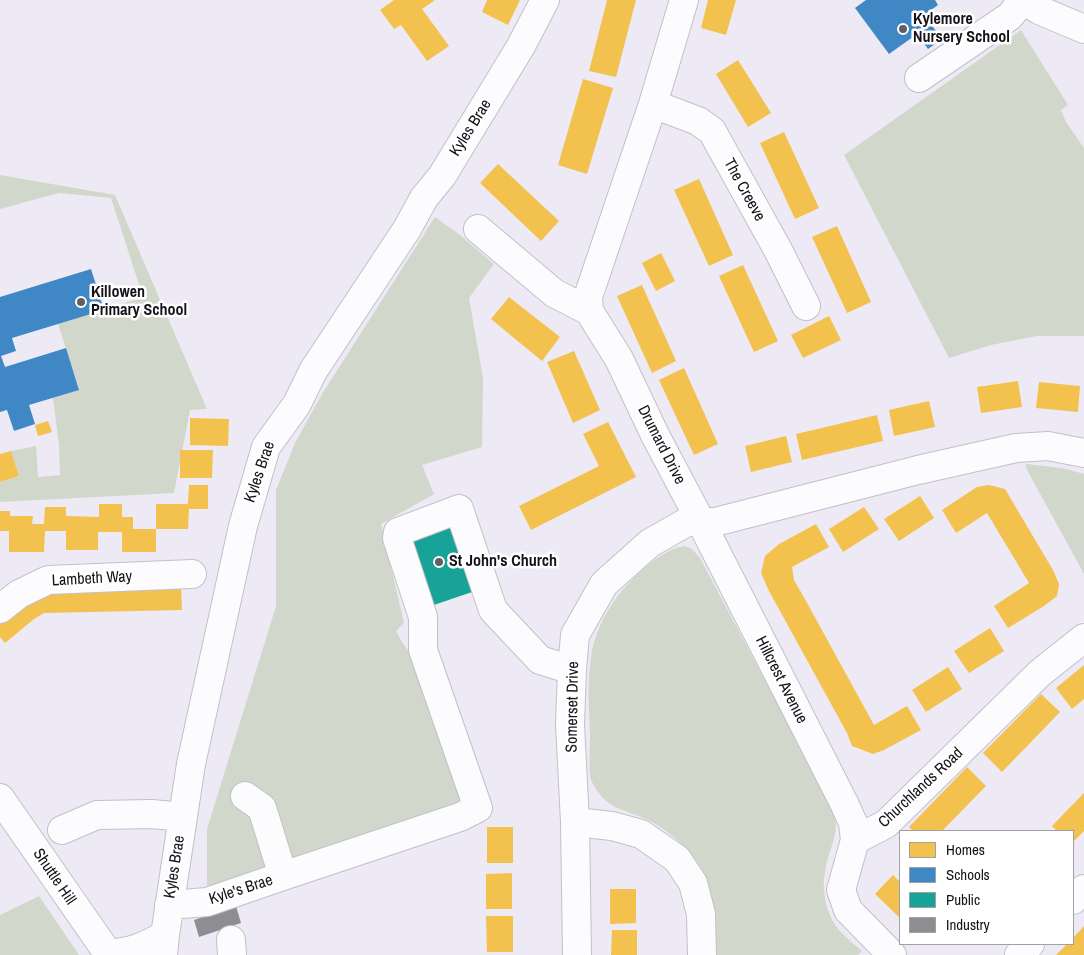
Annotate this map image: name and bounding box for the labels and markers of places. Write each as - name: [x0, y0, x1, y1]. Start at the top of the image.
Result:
- place label: Kylemore Nursery School: [913, 10, 1010, 48]
- marker: Kylemore Nursery School: [897, 23, 909, 35]
- place label: Killowen Primary School: [91, 283, 187, 321]
- marker: Killowen Primary School: [75, 296, 87, 308]
- place label: St John's Church: [449, 552, 557, 572]
- marker: St John's Church: [433, 556, 445, 568]

